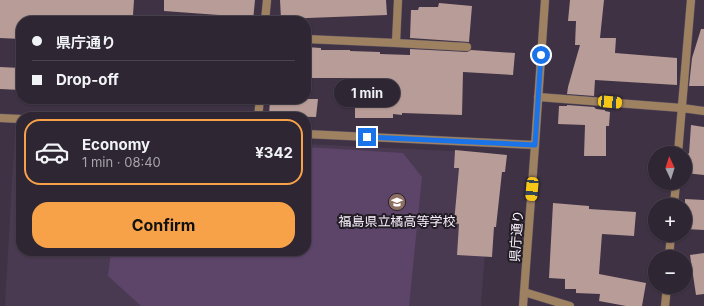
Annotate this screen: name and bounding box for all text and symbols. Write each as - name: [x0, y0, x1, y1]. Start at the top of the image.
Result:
- text: 県庁通り: [56, 33, 116, 52]
- route start: [532, 46, 550, 64]
- text: Drop-off: [56, 70, 119, 89]
- callout: 1 min: [334, 79, 400, 107]
- text: 1 min: [351, 85, 383, 101]
- car: [598, 95, 622, 109]
- route end: [358, 128, 376, 146]
- icon: car: [34, 134, 70, 170]
- text: Economy: [82, 135, 150, 154]
- text: ¥342: [255, 143, 293, 162]
- north arrow: [648, 146, 692, 190]
- map controls: [648, 146, 692, 294]
- text: 1 min · 08:40: [82, 154, 161, 170]
- car: [525, 177, 539, 201]
- school or university icon: 福島県立橘高等学校: [387, 192, 407, 212]
- button: +: [648, 198, 692, 242]
- button: Confirm: [32, 202, 295, 248]
- street label: 県庁通り: [506, 209, 526, 263]
- place label: 福島県立橘高等学校: [338, 213, 456, 229]
- button: −: [648, 250, 692, 294]

